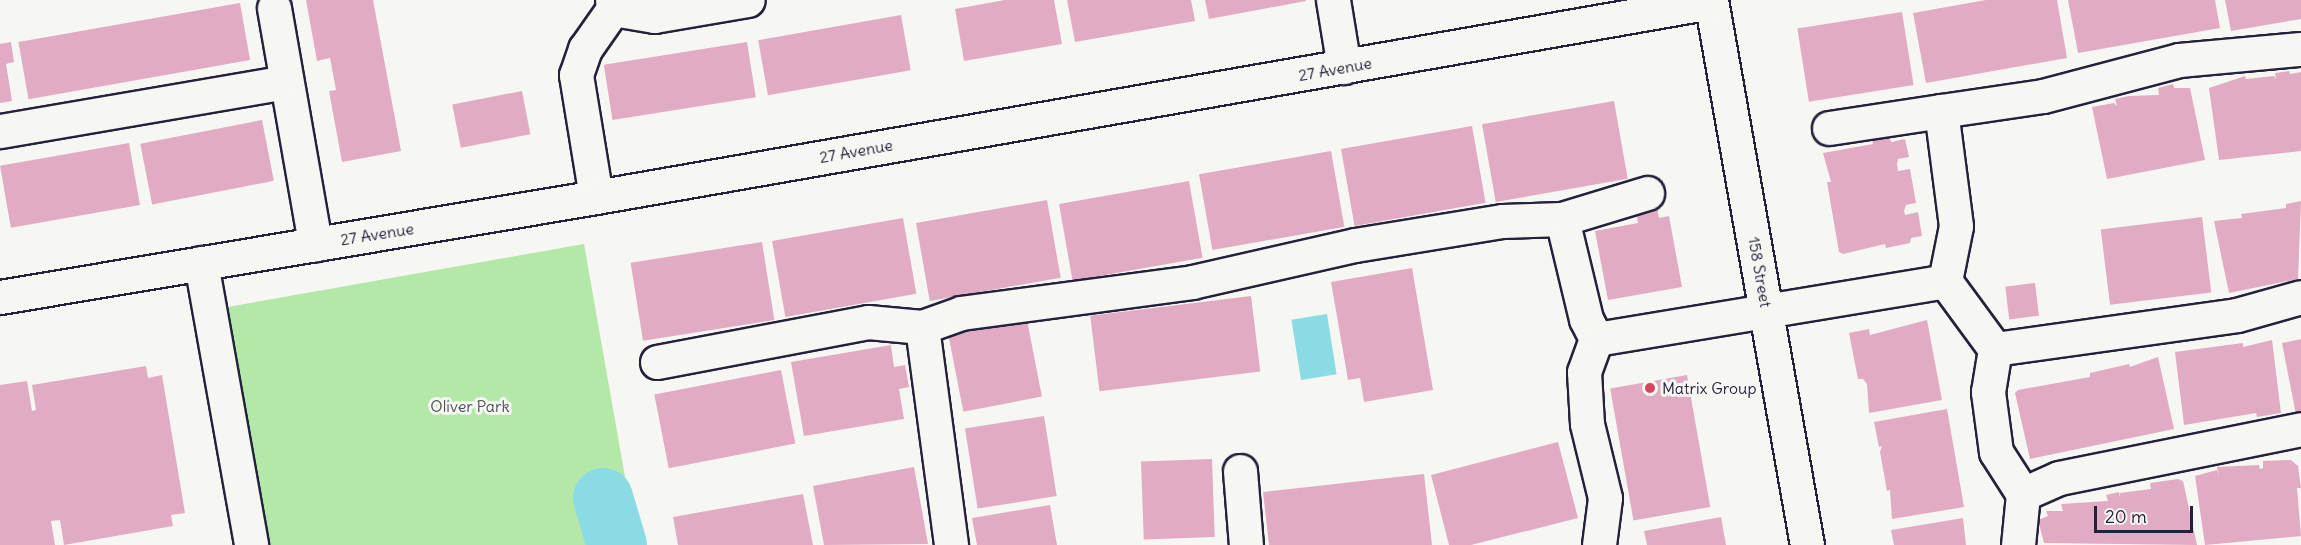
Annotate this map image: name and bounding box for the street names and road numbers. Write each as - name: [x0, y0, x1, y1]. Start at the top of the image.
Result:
- street label: 27 Avenue: [1297, 53, 1373, 85]
- street label: 27 Avenue: [818, 135, 894, 167]
- street label: 27 Avenue: [339, 219, 415, 249]
- street label: 158 Street: [1744, 235, 1776, 309]

